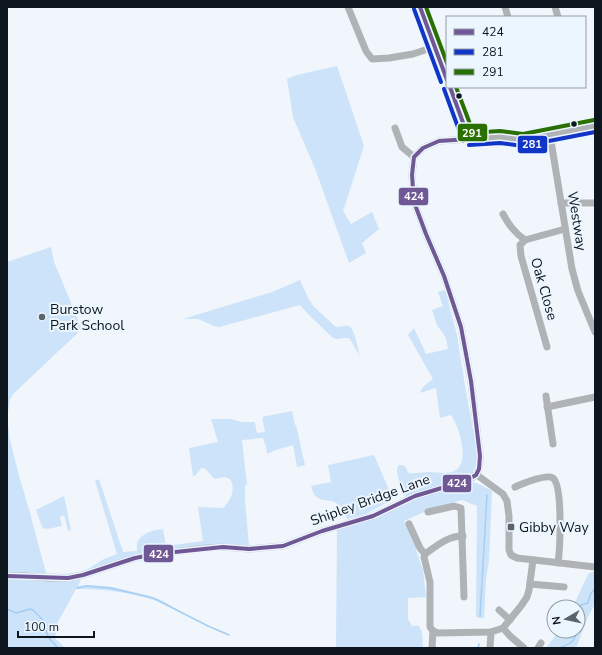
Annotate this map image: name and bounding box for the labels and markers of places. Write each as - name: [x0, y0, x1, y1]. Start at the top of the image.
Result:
- unlabelled marker: [454, 91, 464, 101]
- unlabelled marker: [569, 119, 579, 129]
- place label: Burstow Park School: [50, 300, 125, 335]
- marker: Burstow Park School: [37, 312, 47, 322]
- place label: Gibby Way: [519, 518, 589, 537]
- marker: Gibby Way: [506, 522, 516, 532]

